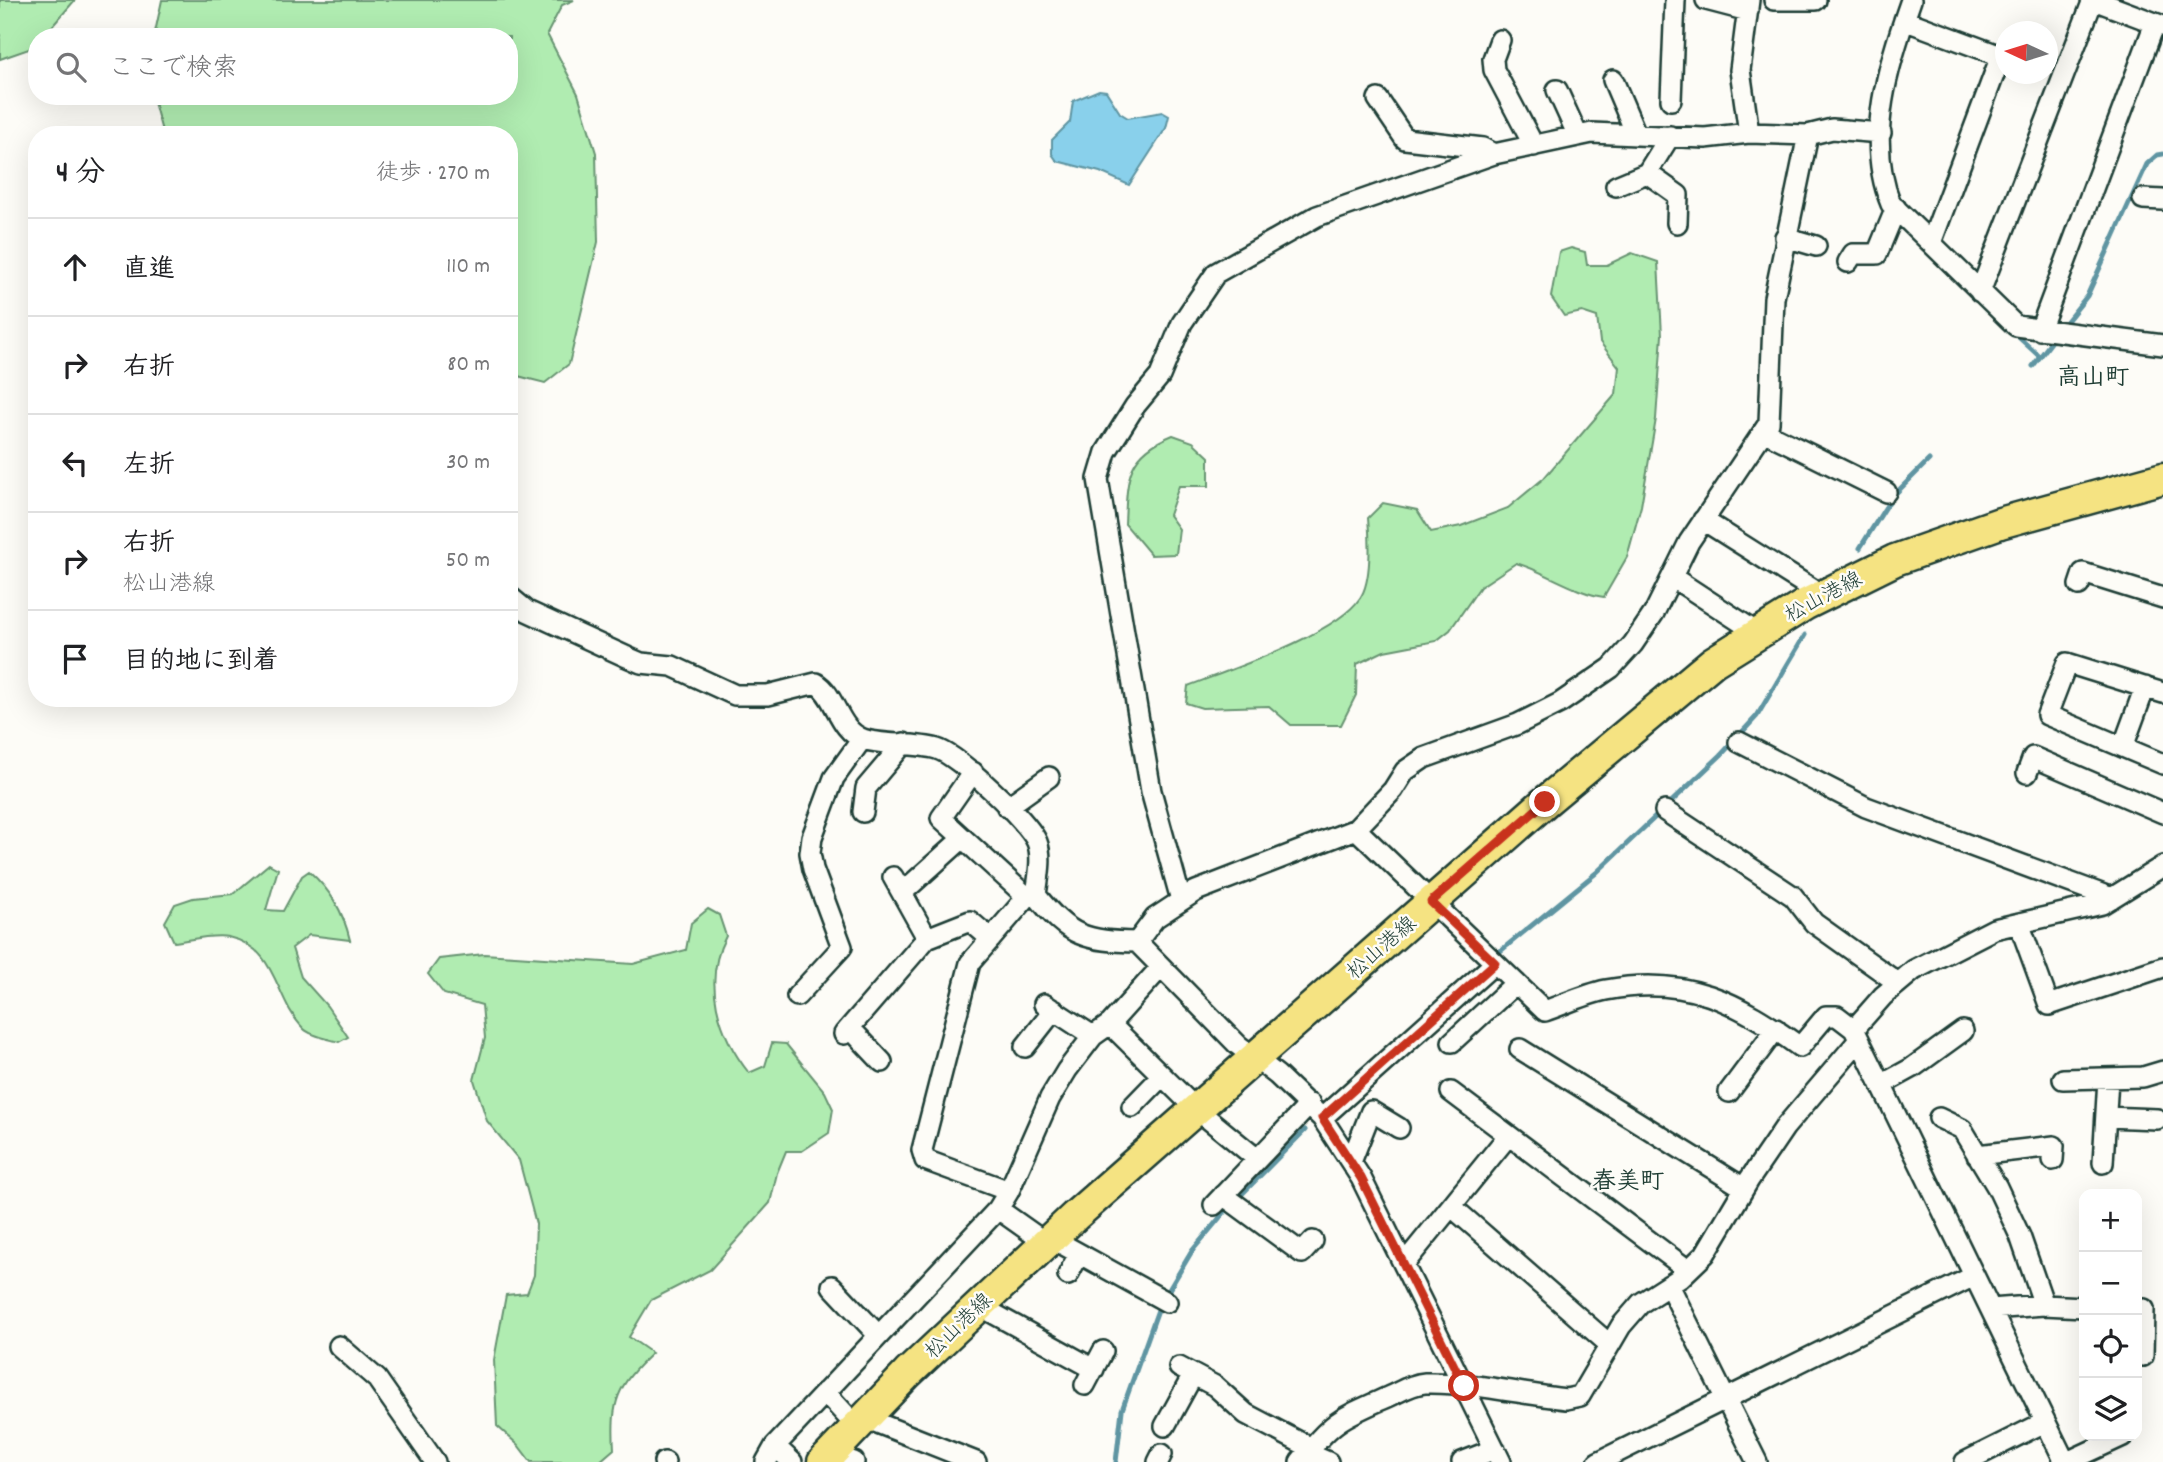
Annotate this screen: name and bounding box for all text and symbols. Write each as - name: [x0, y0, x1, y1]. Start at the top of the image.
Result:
- north arrow: [1995, 21, 2058, 84]
- search box: [28, 28, 518, 105]
- icon: search: [52, 48, 90, 86]
- text: ここで検索: [108, 51, 238, 88]
- text: 4 分: [56, 154, 105, 197]
- text: 徒歩 · 270 m: [376, 158, 490, 191]
- icon: ahead: [56, 248, 94, 286]
- text: 110 m: [446, 251, 490, 284]
- text: 直進: [123, 252, 175, 289]
- icon: right: [56, 346, 94, 384]
- text: 80 m: [447, 349, 490, 382]
- text: 右折: [123, 350, 175, 387]
- district label: 高山町: [2057, 362, 2129, 396]
- icon: left: [56, 444, 94, 482]
- text: 30 m: [446, 447, 490, 480]
- text: 左折: [123, 448, 175, 485]
- text: 右折: [123, 526, 175, 563]
- icon: right: [56, 542, 94, 580]
- text: 50 m: [446, 545, 490, 578]
- street label: 松山港線: [1780, 566, 1869, 632]
- text: 松山港線: [123, 569, 215, 602]
- icon: arrive: [56, 640, 94, 678]
- text: 目的地に到着: [123, 644, 279, 681]
- route end: [1529, 786, 1560, 817]
- street label: 松山港線: [1341, 910, 1425, 988]
- district label: 春美町: [1592, 1166, 1664, 1200]
- map controls: [2079, 1189, 2142, 1441]
- button: +: [2079, 1189, 2142, 1252]
- button: −: [2079, 1252, 2142, 1315]
- street label: 松山港線: [919, 1287, 1001, 1367]
- button: locate: [2079, 1315, 2142, 1378]
- route start: [1448, 1370, 1479, 1401]
- button: layers: [2079, 1378, 2142, 1441]

